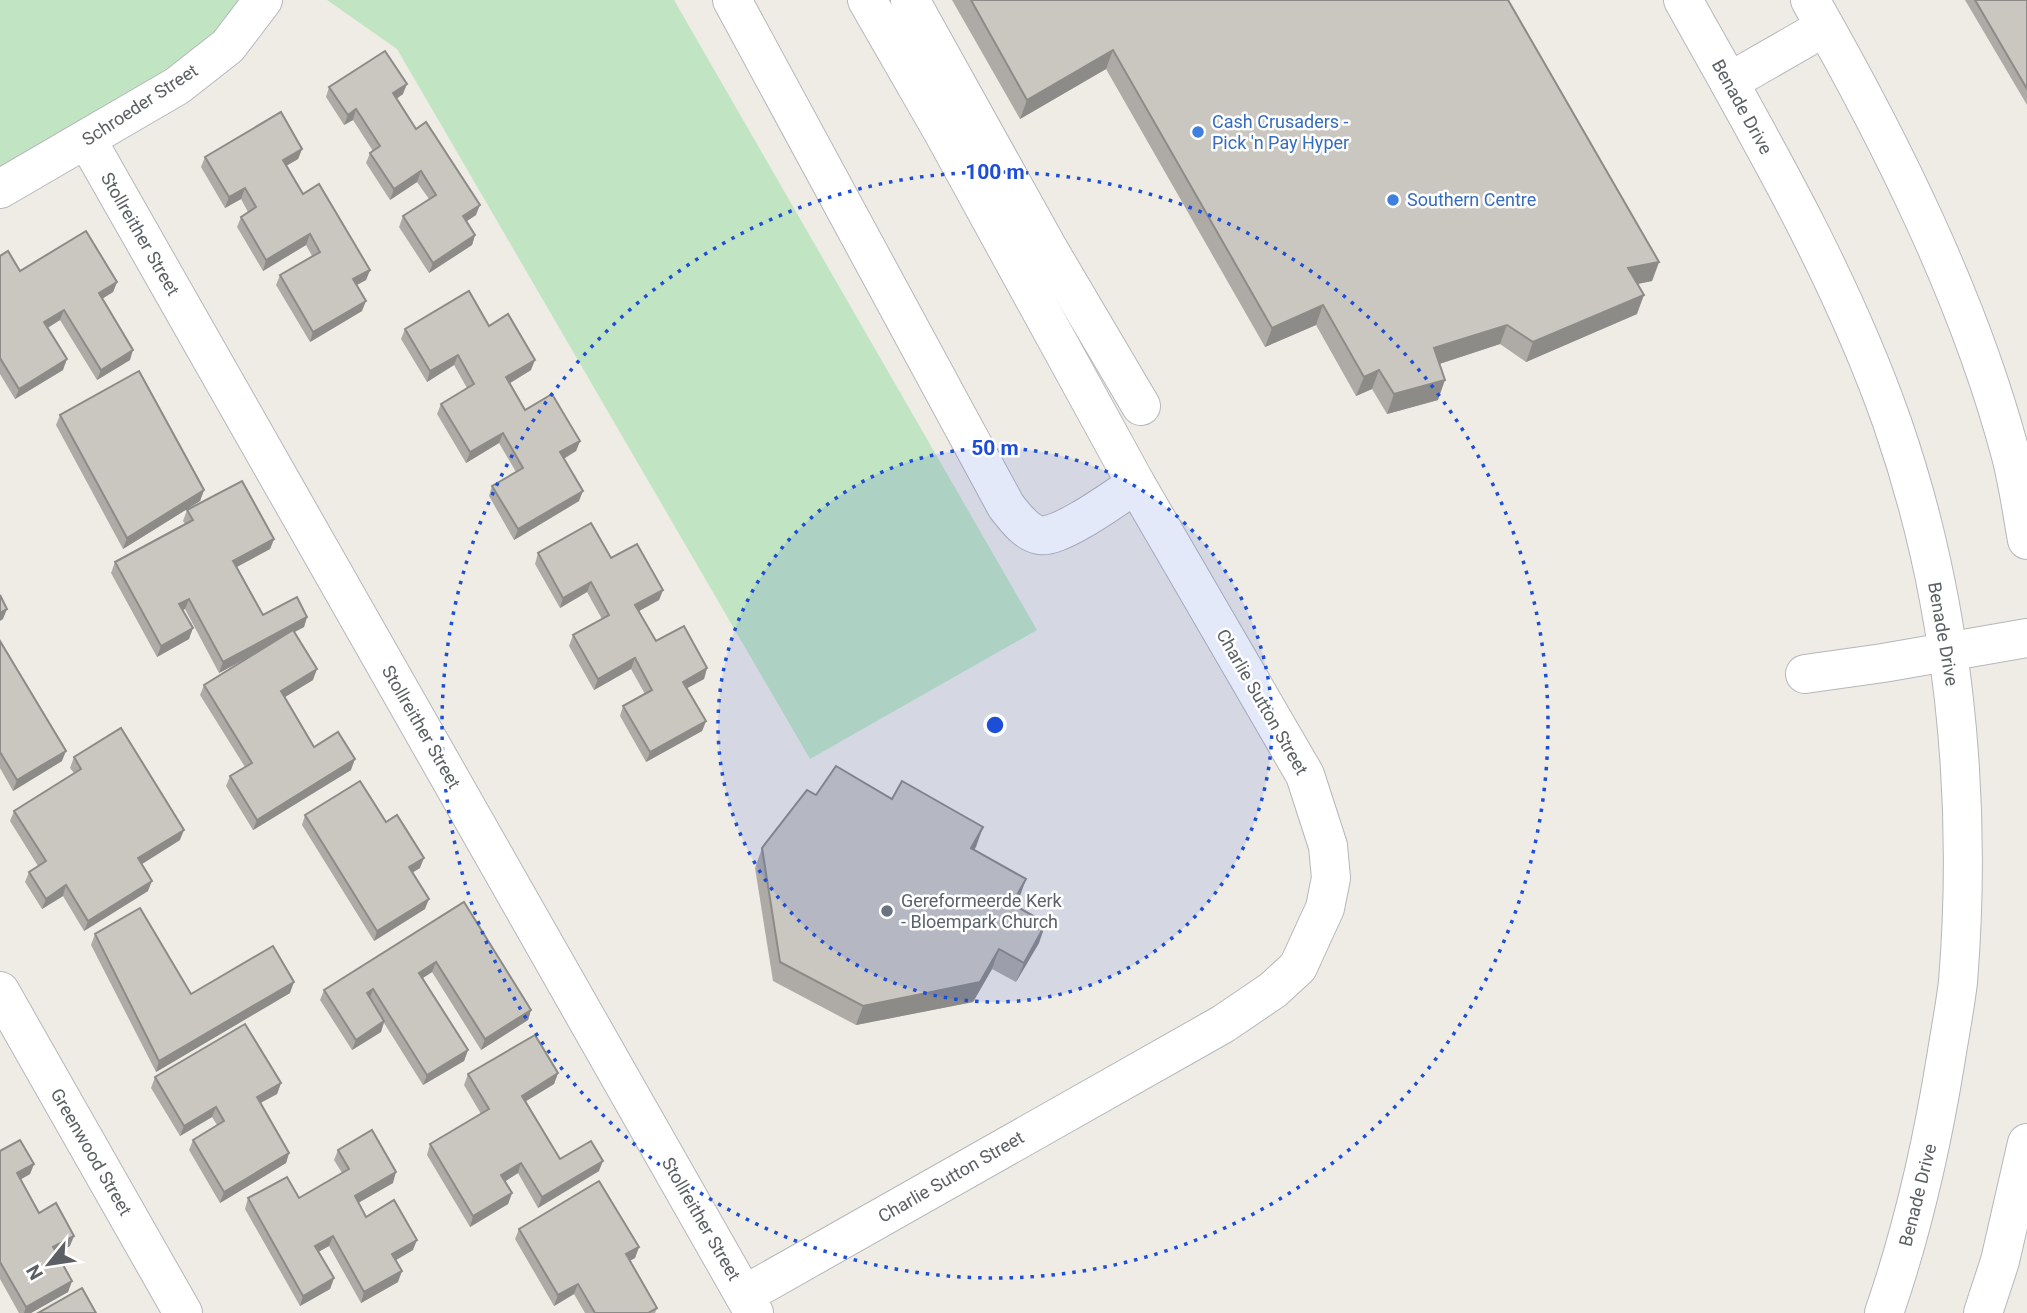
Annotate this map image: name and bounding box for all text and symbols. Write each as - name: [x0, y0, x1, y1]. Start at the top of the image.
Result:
- street label: Benade Drive: [1708, 56, 1777, 158]
- street label: Schroeder Street: [78, 59, 202, 150]
- place label: Cash Crusaders - Pick 'n Pay Hyper: [1212, 111, 1349, 153]
- marker: Cash Crusaders - Pick 'n Pay Hyper: [1190, 124, 1206, 140]
- text: 100 m: [965, 160, 1025, 184]
- street label: Stollreither Street: [97, 168, 184, 299]
- place label: Southern Centre: [1407, 189, 1536, 210]
- marker: Southern Centre: [1385, 192, 1401, 208]
- text: 50 m: [971, 436, 1019, 460]
- street label: Benade Drive: [1924, 580, 1963, 687]
- street label: Charlie Sutton Street: [1212, 625, 1313, 778]
- street label: Stollreither Street: [378, 661, 465, 792]
- centre of rings: [983, 713, 1007, 737]
- place label: Gereformeerde Kerk - Bloempark Church: [901, 890, 1063, 932]
- marker: Gereformeerde Kerk - Bloempark Church: [879, 903, 895, 919]
- street label: Greenwood Street: [46, 1084, 136, 1219]
- street label: Charlie Sutton Street: [874, 1126, 1027, 1227]
- street label: Benade Drive: [1895, 1141, 1940, 1248]
- street label: Stollreither Street: [658, 1153, 745, 1284]
- north arrow: [14, 1229, 84, 1299]
- text: N: [21, 1261, 48, 1284]

